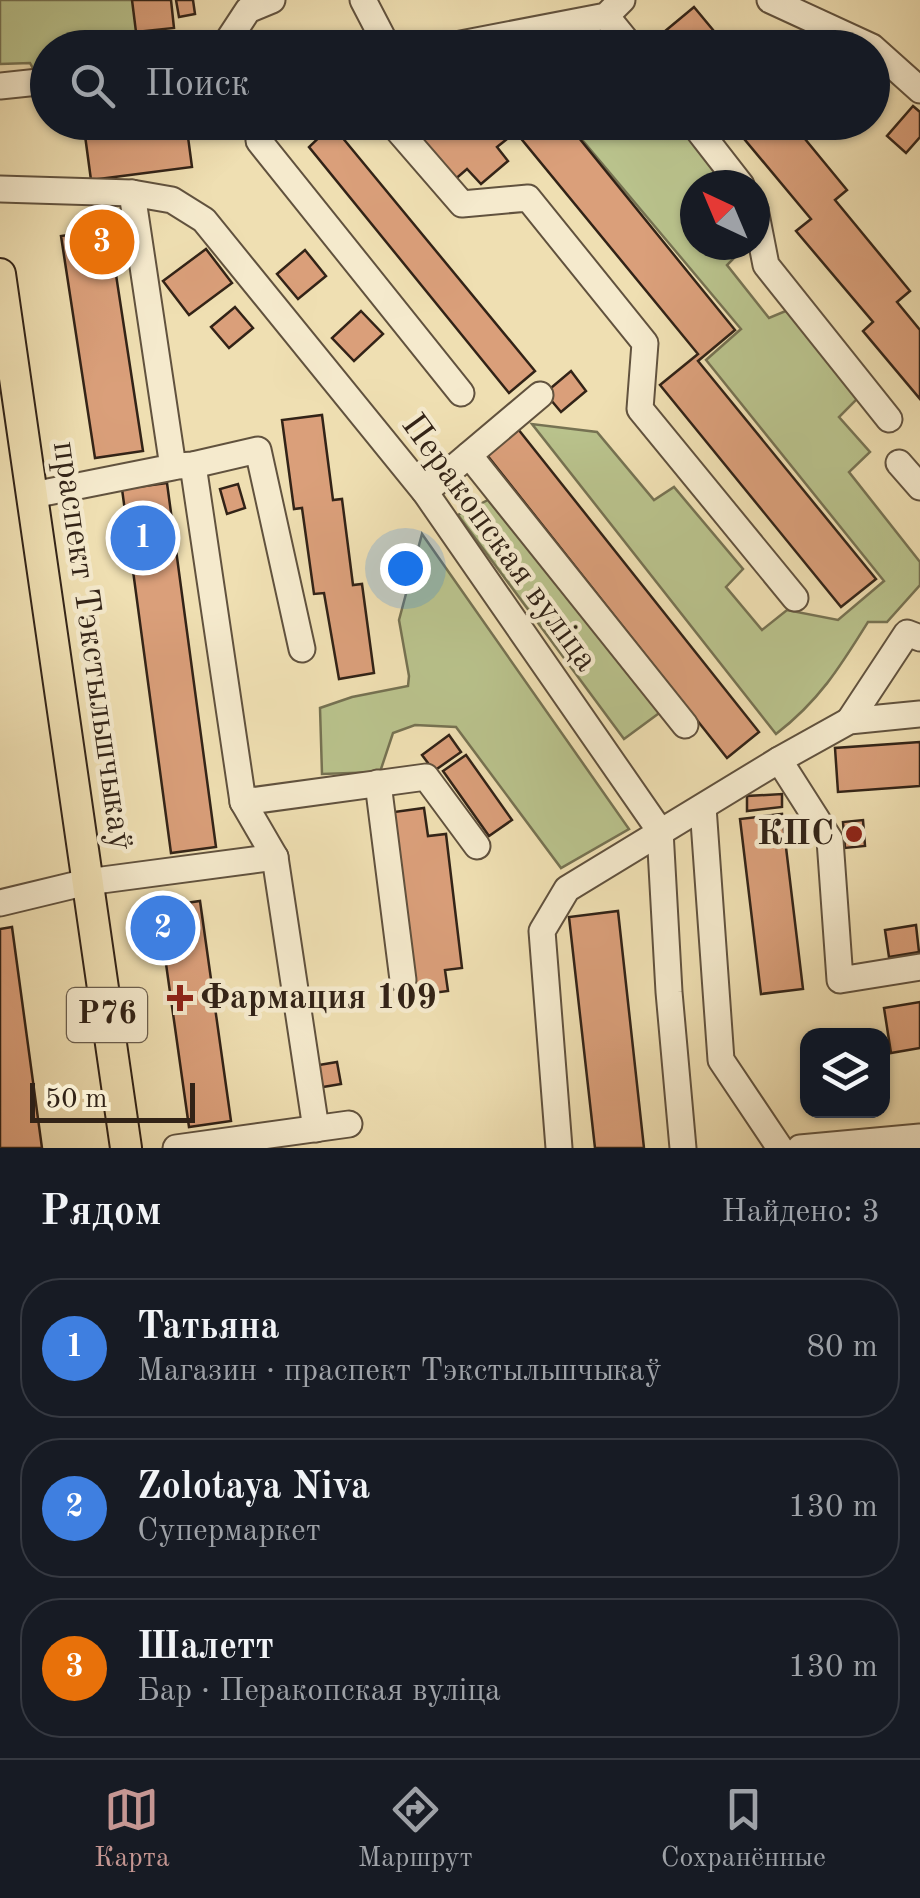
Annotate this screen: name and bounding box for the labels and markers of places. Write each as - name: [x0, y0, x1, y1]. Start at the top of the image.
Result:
- pin: 3: [70, 204, 134, 280]
- pin: 1: [110, 500, 176, 576]
- place label: КПС: [757, 817, 834, 852]
- marker: КПС: [843, 823, 865, 845]
- pin: 2: [130, 890, 196, 966]
- place label: Фармация 109: [200, 981, 437, 1016]
- marker: Фармация 109: [169, 987, 191, 1009]

